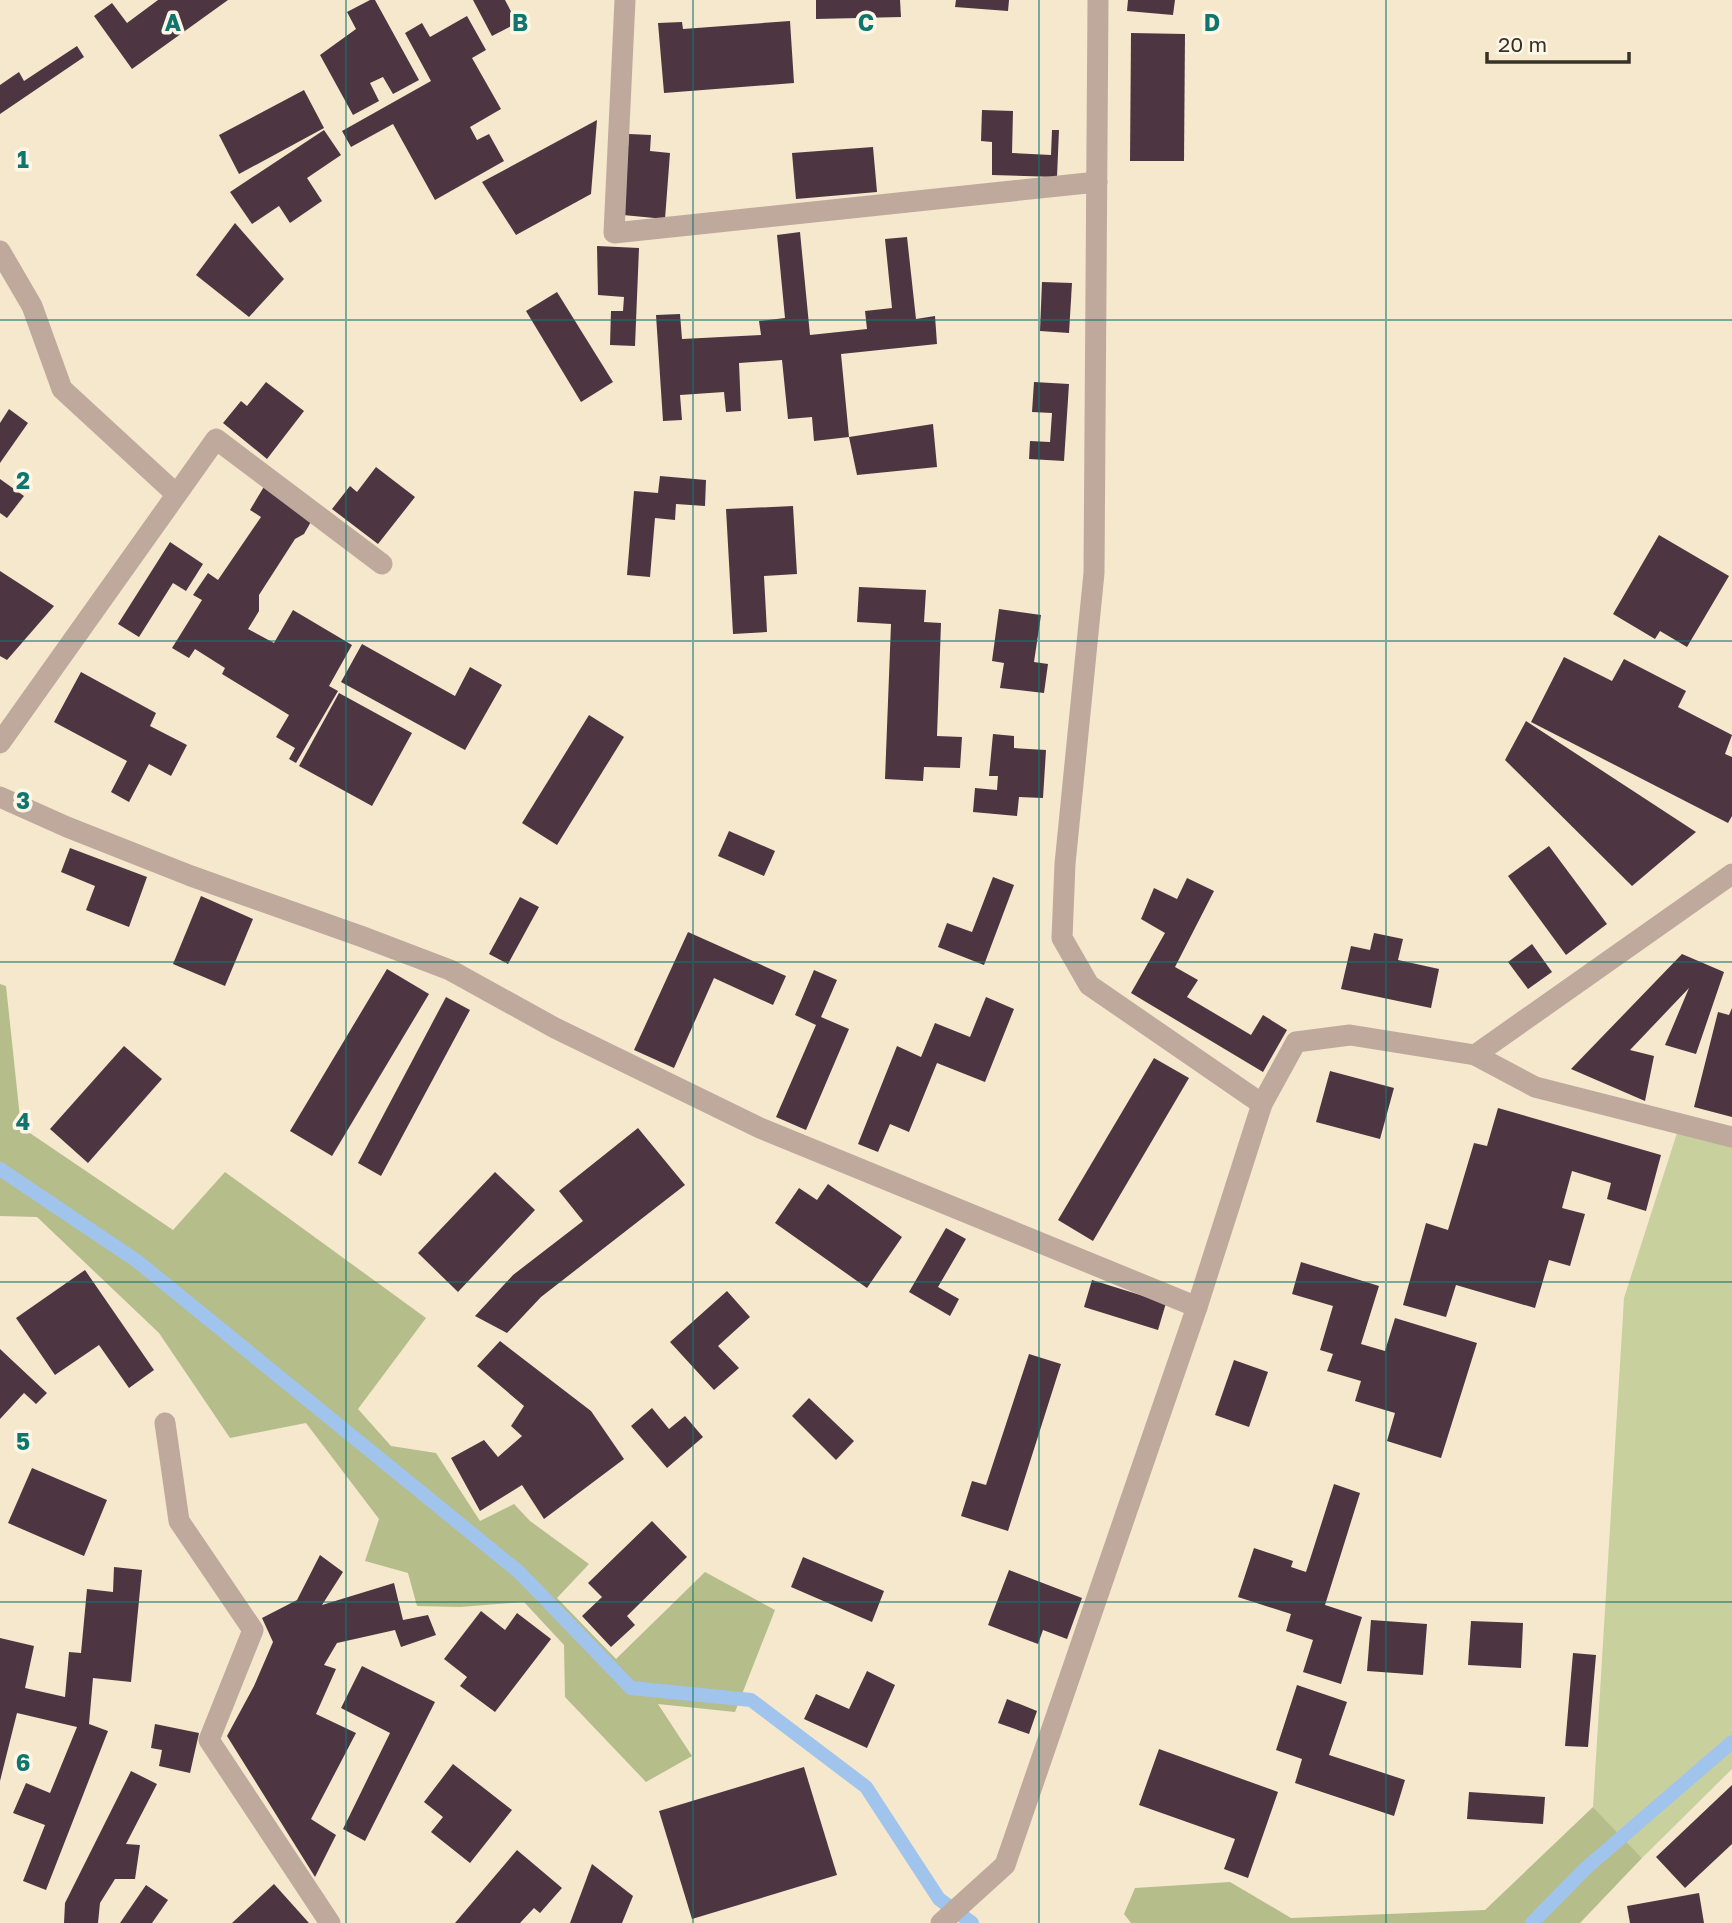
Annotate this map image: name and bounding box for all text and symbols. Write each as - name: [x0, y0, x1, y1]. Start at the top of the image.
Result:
- text: A: [165, 8, 182, 36]
- text: B: [512, 8, 528, 36]
- text: C: [858, 8, 874, 36]
- text: D: [1204, 8, 1220, 36]
- scale bar: [1487, 21, 1629, 65]
- text: 20 m: [1498, 31, 1547, 57]
- text: 1: [17, 145, 29, 173]
- text: 2: [16, 466, 30, 494]
- text: 3: [16, 786, 30, 814]
- text: 4: [16, 1107, 30, 1135]
- text: 5: [16, 1427, 30, 1455]
- text: 6: [16, 1748, 30, 1776]

